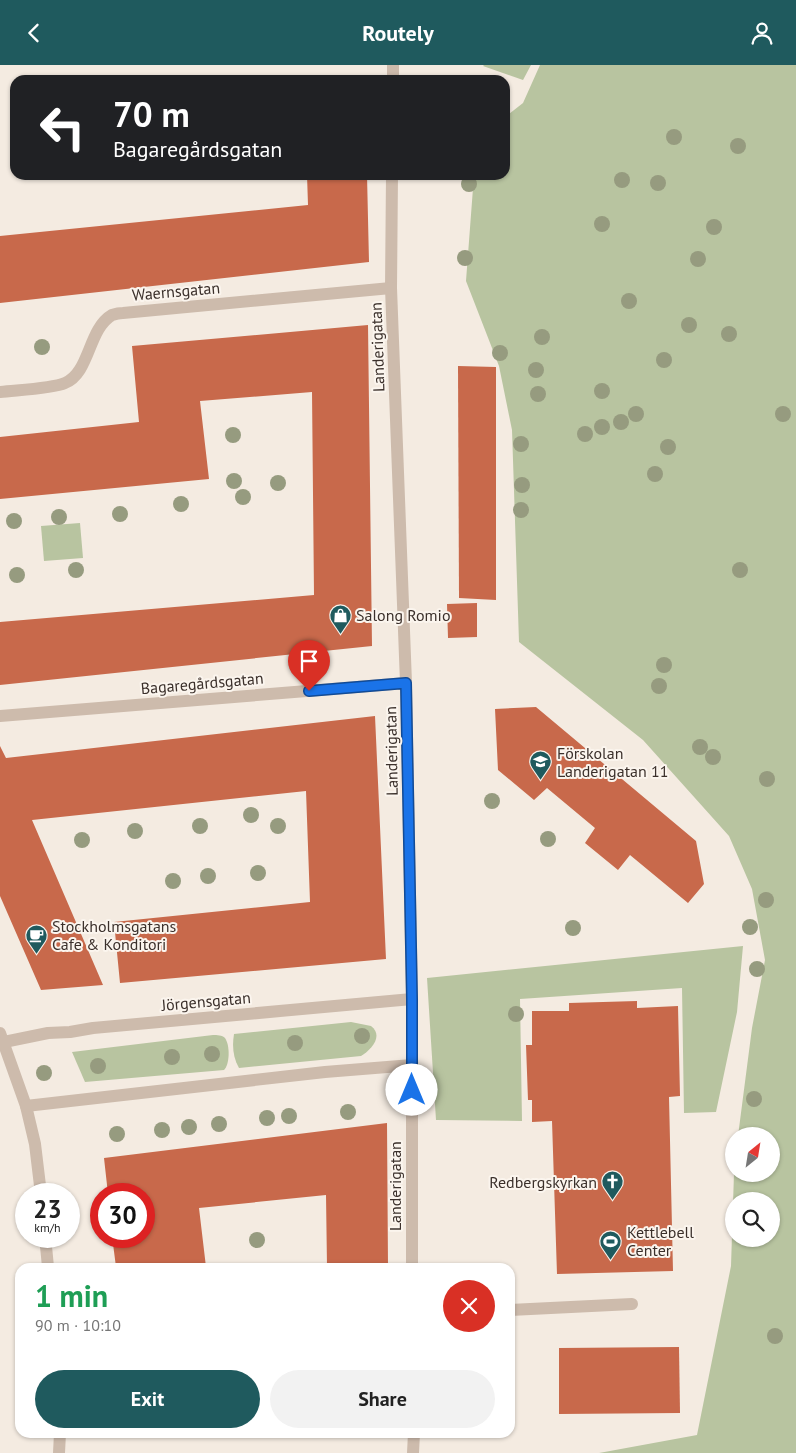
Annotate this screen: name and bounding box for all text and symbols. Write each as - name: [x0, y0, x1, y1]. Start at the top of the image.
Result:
- icon: back: [20, 19, 48, 47]
- text: Routely: [362, 19, 434, 47]
- icon: person: [748, 19, 776, 47]
- text: 70 m: [113, 91, 190, 137]
- icon: left: [30, 95, 95, 160]
- text: Bagaregårdsgatan: [113, 135, 282, 163]
- street label: Waernsgatan: [131, 277, 221, 305]
- street label: Landerigatan: [365, 302, 389, 392]
- shop icon: Salong Romio: [328, 603, 352, 634]
- place label: Salong Romio: [356, 605, 450, 625]
- pin: [288, 640, 330, 691]
- icon: arrive: [295, 647, 323, 675]
- street label: Bagaregårdsgatan: [140, 668, 264, 698]
- street label: Landerigatan: [380, 706, 402, 796]
- place label: Förskolan Landerigatan 11: [557, 743, 668, 781]
- school or university icon: Förskolan Landerigatan 11: [529, 750, 553, 781]
- place label: Stockholmsgatans Cafe & Konditori: [52, 916, 177, 954]
- cafe icon: Stockholmsgatans Cafe & Konditori: [24, 923, 48, 954]
- street label: Jörgensgatan: [160, 987, 251, 1015]
- position arrow: [385, 1063, 437, 1115]
- north arrow: [725, 1127, 780, 1183]
- map controls: [725, 1127, 780, 1247]
- street label: Landerigatan: [385, 1141, 405, 1231]
- church icon: Redbergskyrkan: [601, 1170, 625, 1201]
- place label: Redbergskyrkan: [489, 1172, 597, 1192]
- speed limit sign: 30: [90, 1183, 155, 1248]
- button: search: [725, 1192, 780, 1247]
- text: 23: [33, 1193, 62, 1225]
- text: km/h: [34, 1220, 61, 1235]
- place label: Kettlebell Center: [627, 1222, 694, 1260]
- sports icon: Kettlebell Center: [599, 1229, 623, 1260]
- text: 1 min: [35, 1276, 108, 1315]
- button: close: [443, 1280, 495, 1332]
- text: 90 m · 10:10: [35, 1315, 121, 1335]
- button: Exit: [35, 1370, 260, 1428]
- button: Share: [270, 1370, 495, 1428]

